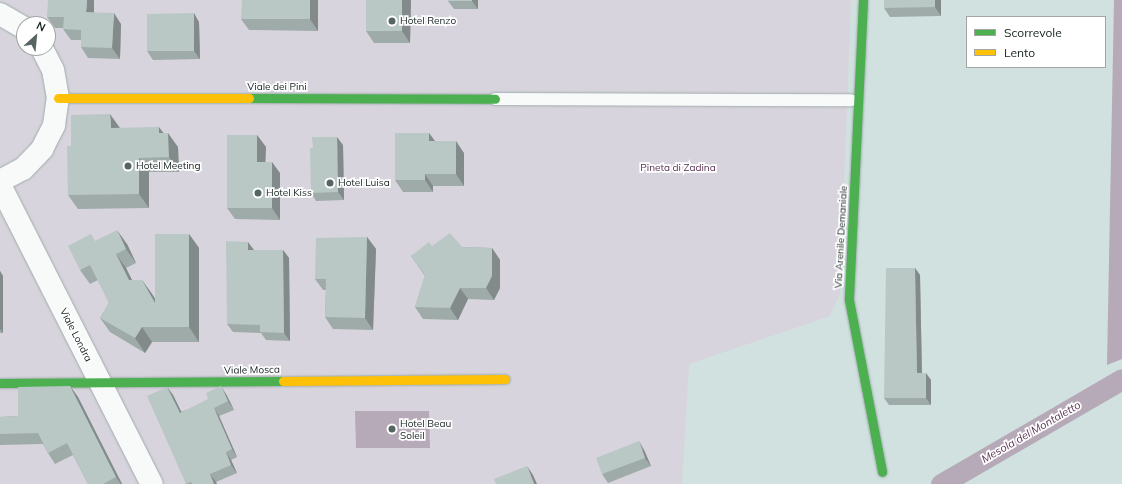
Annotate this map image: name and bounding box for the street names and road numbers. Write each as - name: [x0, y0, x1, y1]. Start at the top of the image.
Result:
- street label: Viale dei Pini: [247, 81, 307, 93]
- street label: Via Arenile Demaniale: [832, 185, 850, 289]
- street label: Viale Londra: [57, 306, 95, 364]
- street label: Viale Mosca: [224, 364, 280, 376]

